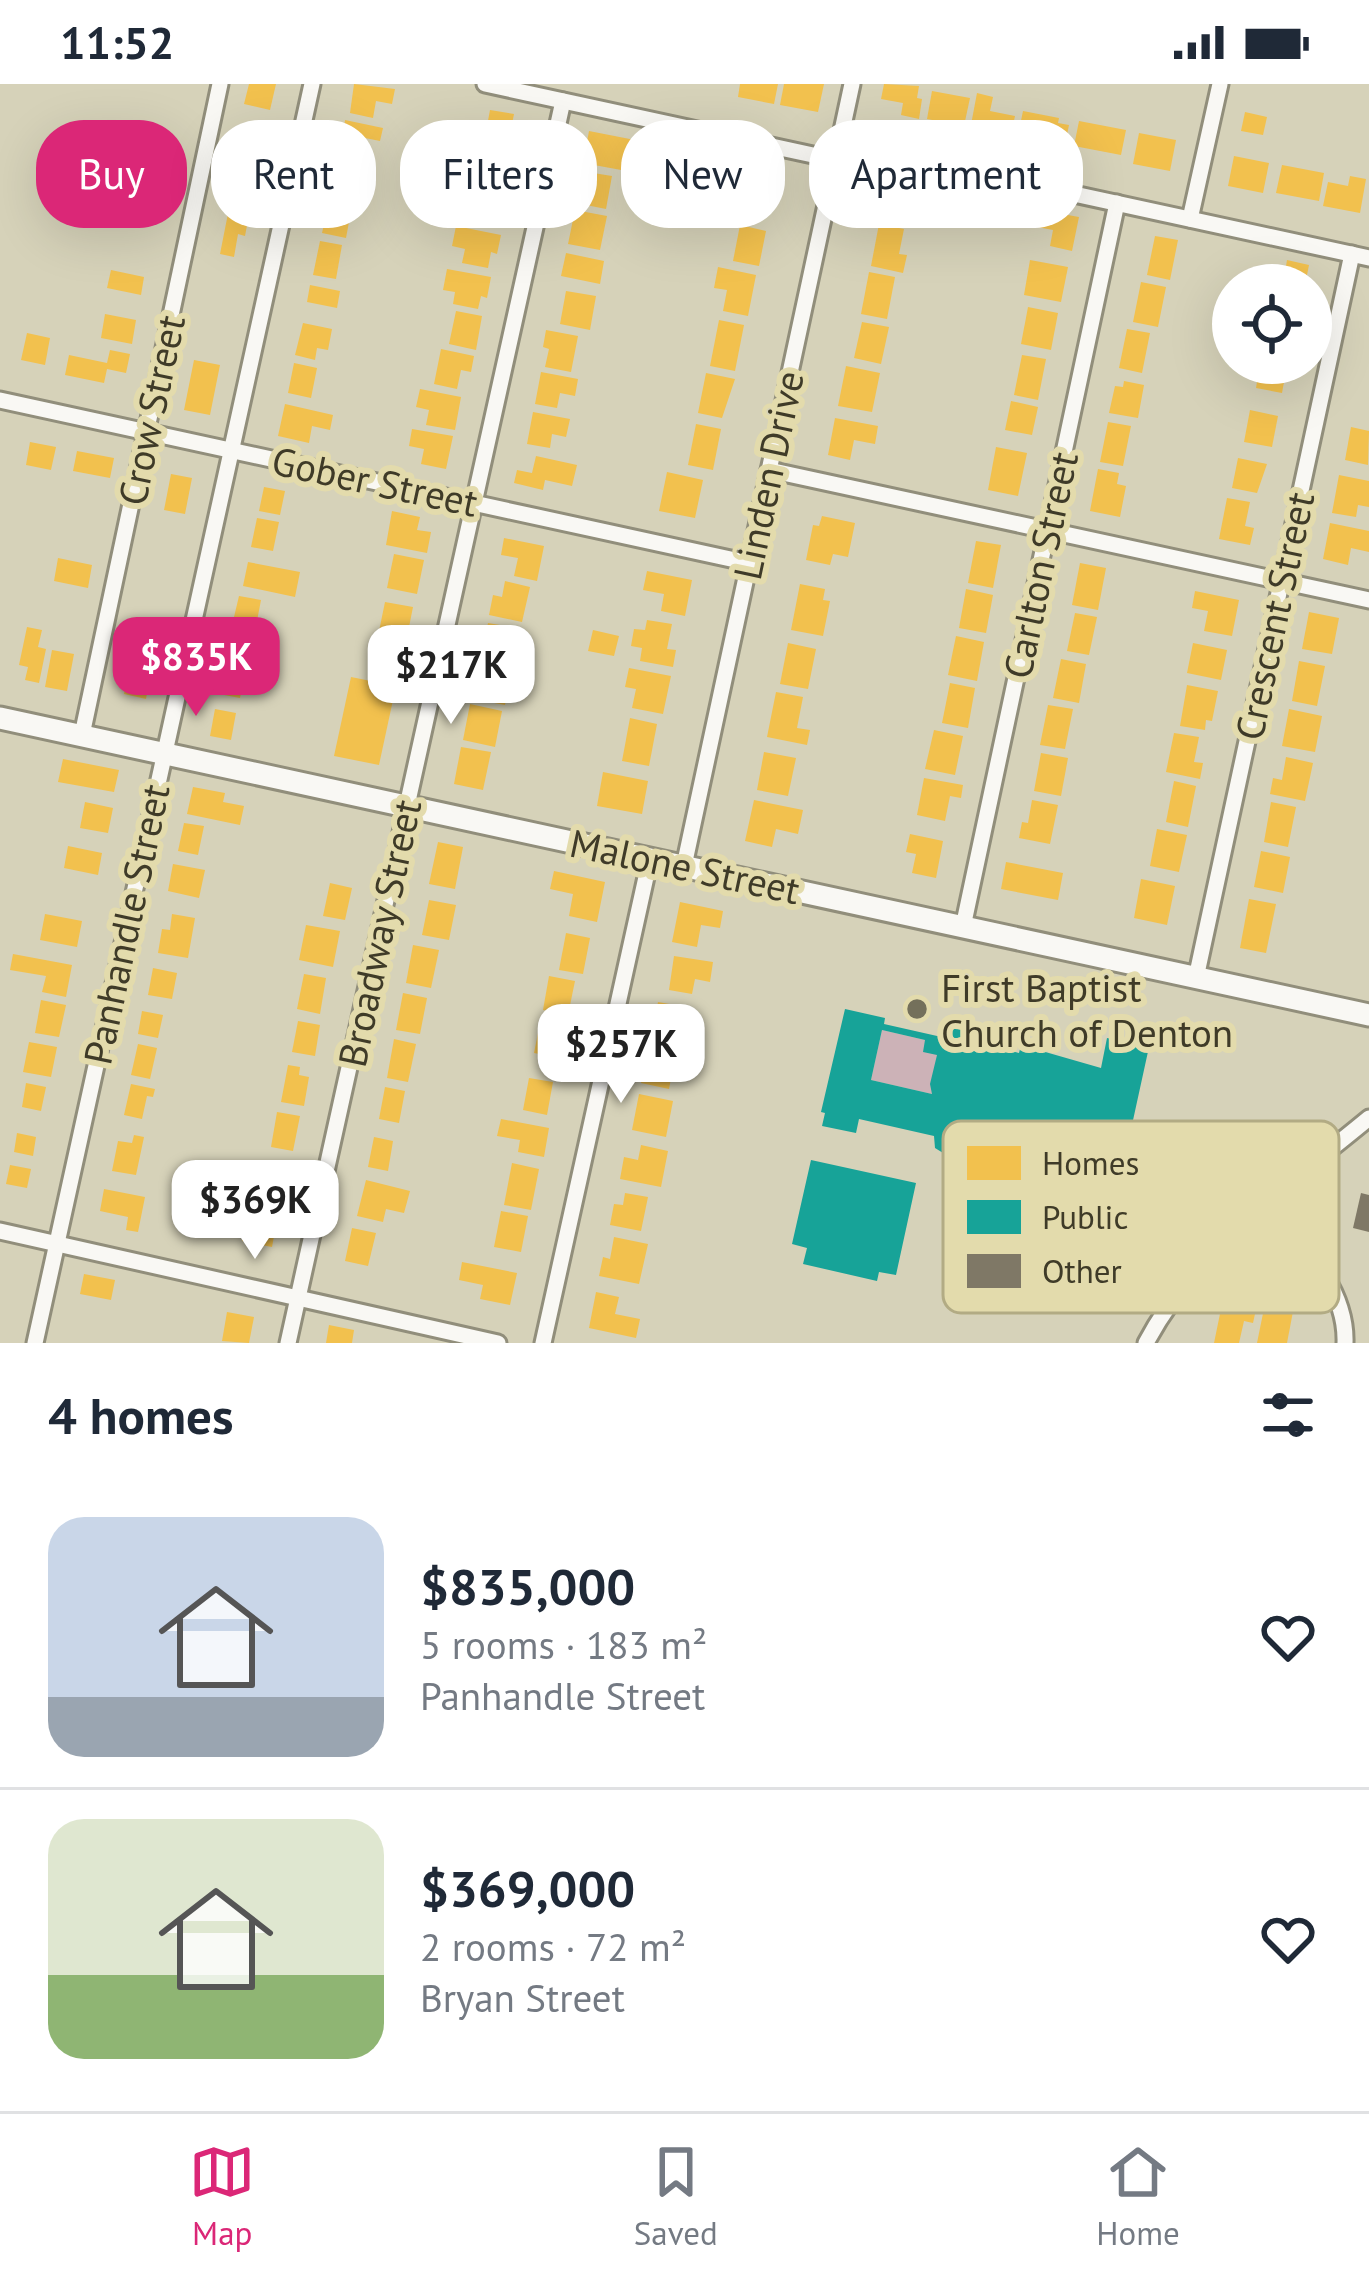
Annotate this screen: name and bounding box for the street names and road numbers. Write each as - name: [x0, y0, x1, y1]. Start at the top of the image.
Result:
- street label: Crow Street: [106, 310, 196, 510]
- street label: Linden Drive: [721, 366, 815, 584]
- street label: Gober Street: [268, 434, 482, 528]
- street label: Carlton Street: [991, 447, 1089, 683]
- street label: Crescent Street: [1223, 487, 1325, 745]
- street label: Panhandle Street: [71, 779, 181, 1069]
- street label: Broadway Street: [326, 795, 432, 1071]
- street label: Malone Street: [565, 817, 805, 915]

